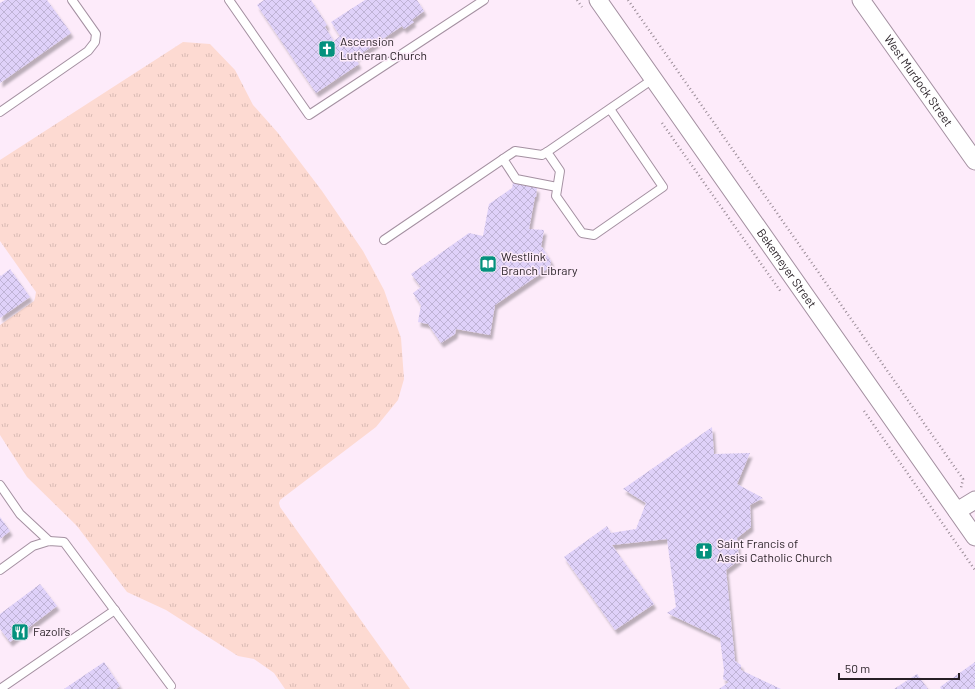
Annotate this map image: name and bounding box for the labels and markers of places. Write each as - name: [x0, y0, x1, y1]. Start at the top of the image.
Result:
- place label: Ascension Lutheran Church: [340, 34, 427, 62]
- church icon: Ascension Lutheran Church: [317, 39, 337, 59]
- place label: Westlink Branch Library: [501, 249, 578, 277]
- library icon: Westlink Branch Library: [478, 254, 498, 274]
- place label: Saint Francis of Assisi Catholic Church: [717, 536, 832, 564]
- church icon: Saint Francis of Assisi Catholic Church: [694, 541, 714, 561]
- restaurant icon: Fazoli's: [10, 622, 30, 642]
- place label: Fazoli's: [33, 624, 71, 638]

